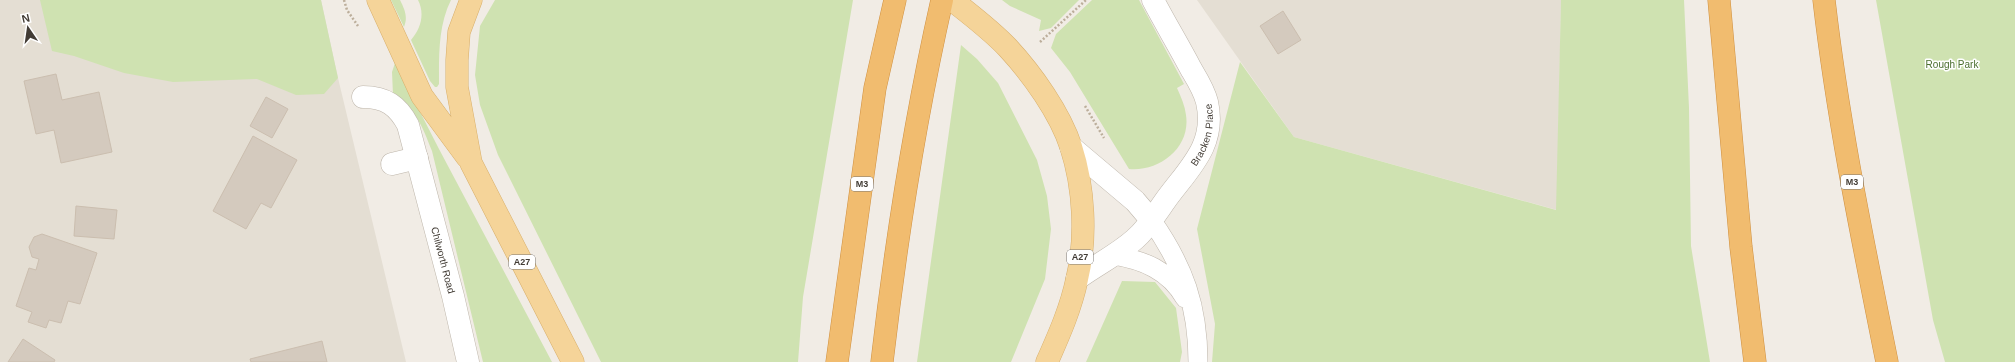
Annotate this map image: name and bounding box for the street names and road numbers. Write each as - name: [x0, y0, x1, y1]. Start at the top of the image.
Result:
- street label: Bracken Place: [1189, 102, 1215, 168]
- road number: M3: [1841, 175, 1863, 189]
- road number: M3: [851, 177, 873, 191]
- street label: Chilworth Road: [429, 226, 457, 295]
- road number: A27: [1067, 250, 1093, 264]
- road number: A27: [509, 255, 535, 269]

